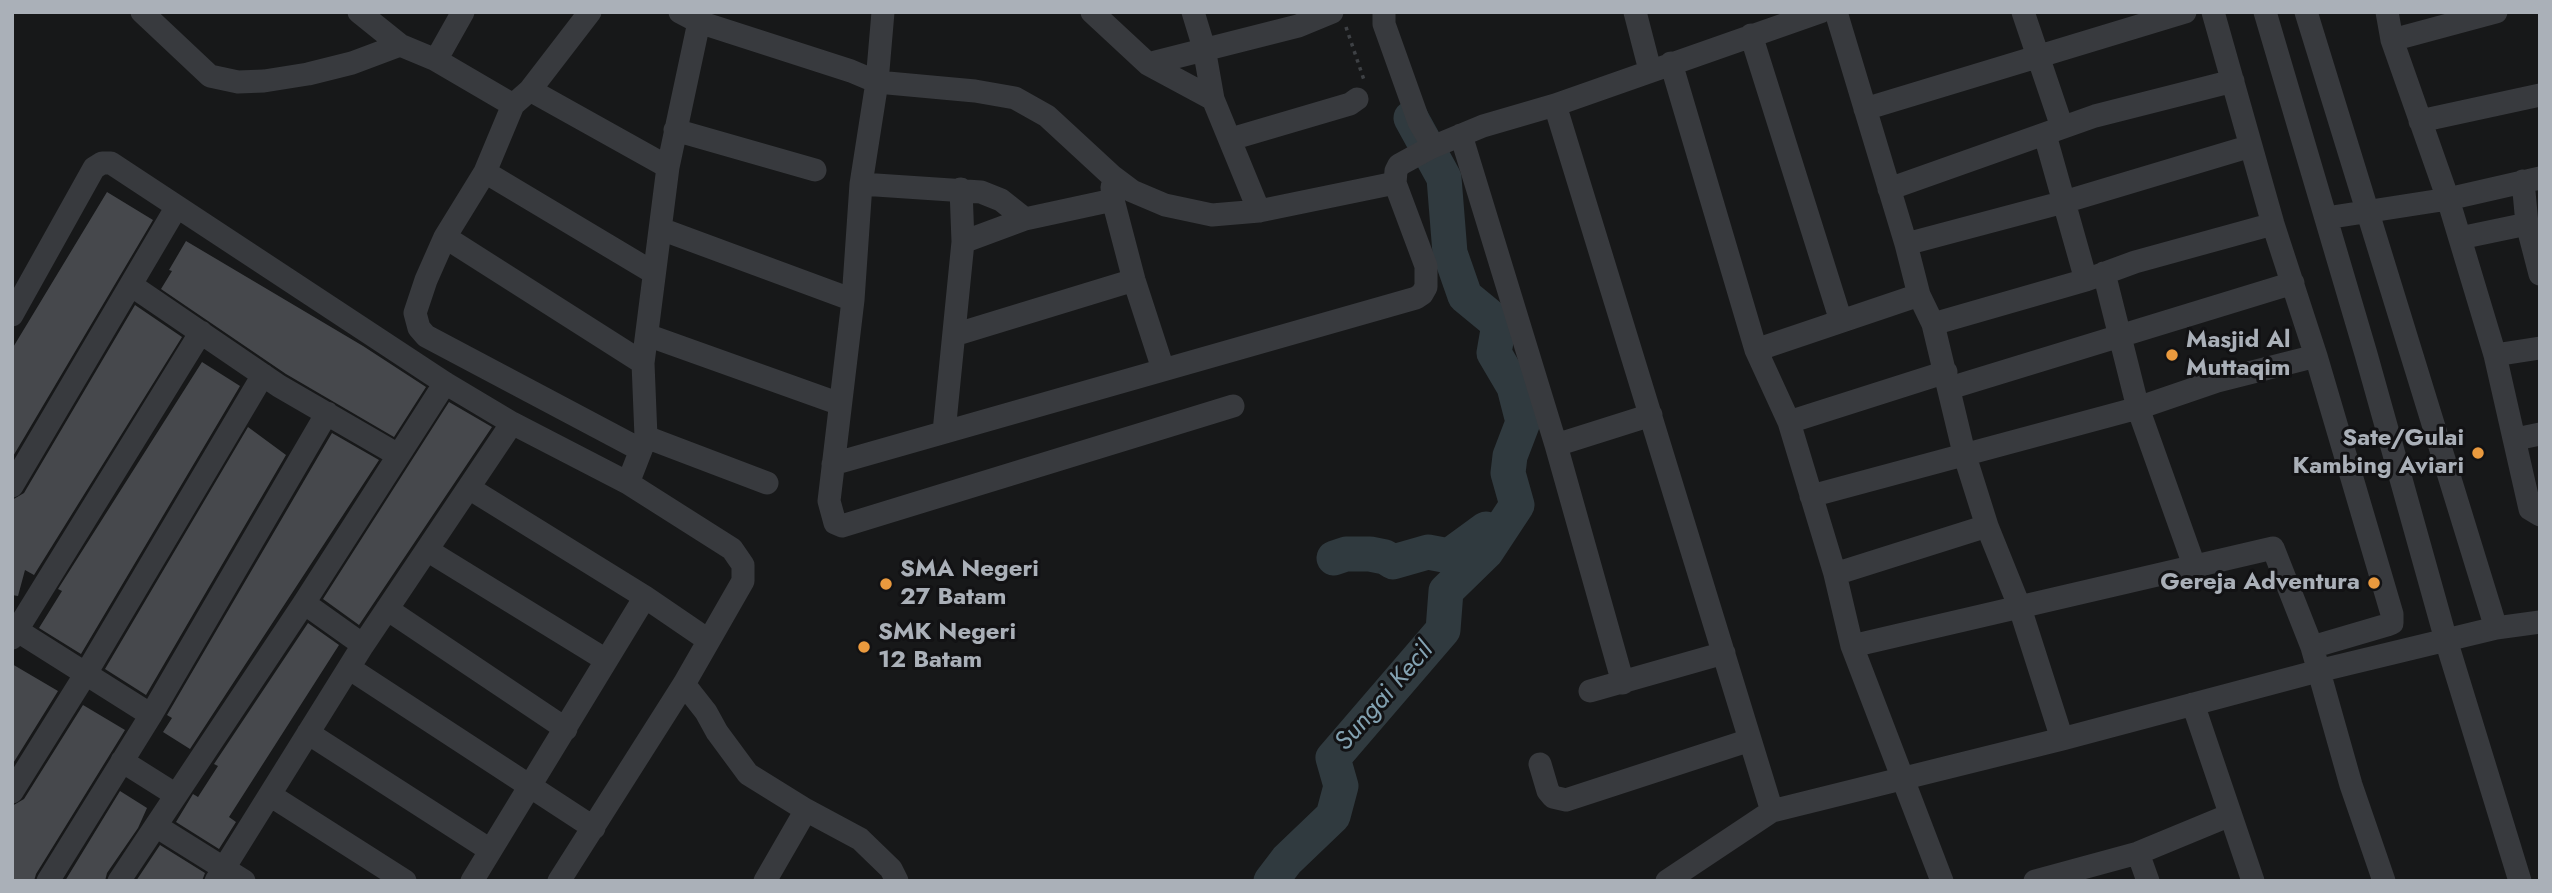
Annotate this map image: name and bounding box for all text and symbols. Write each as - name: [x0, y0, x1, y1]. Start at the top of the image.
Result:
- place label: Masjid Al Muttaqim: [2186, 327, 2291, 383]
- marker: Masjid Al Muttaqim: [2164, 347, 2180, 363]
- place label: Sate/Gulai Kambing Aviari: [2292, 425, 2464, 481]
- marker: Sate/Gulai Kambing Aviari: [2470, 445, 2486, 461]
- place label: SMA Negeri 27 Batam: [900, 556, 1039, 612]
- place label: Gereja Adventura: [2160, 569, 2360, 597]
- marker: Gereja Adventura: [2366, 575, 2382, 591]
- marker: SMA Negeri 27 Batam: [878, 576, 894, 592]
- place label: SMK Negeri 12 Batam: [878, 619, 1016, 675]
- water label: Sungai Kecil: [1329, 636, 1441, 758]
- marker: SMK Negeri 12 Batam: [856, 639, 872, 655]

